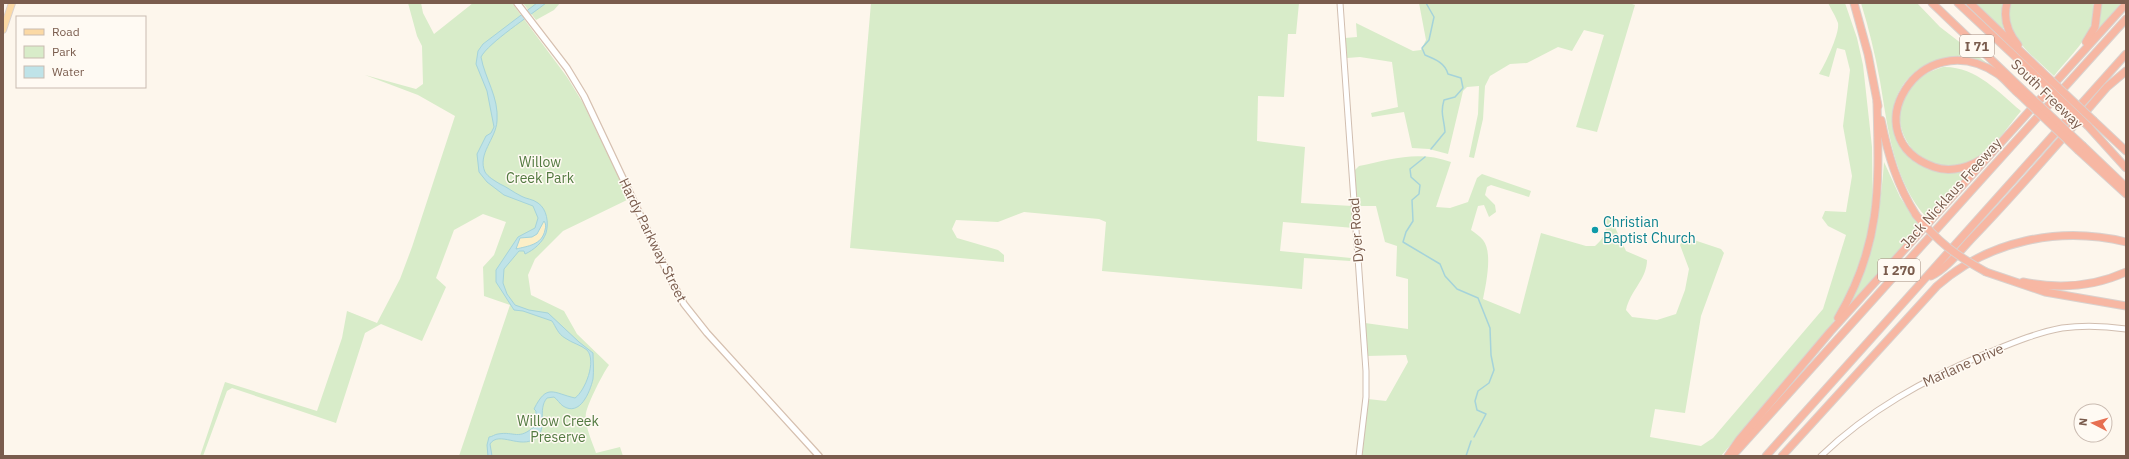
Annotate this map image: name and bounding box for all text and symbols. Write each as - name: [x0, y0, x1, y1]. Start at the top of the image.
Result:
- legend: [16, 16, 146, 88]
- text: Road: [52, 24, 80, 39]
- road number: I 71: [1960, 35, 1994, 57]
- text: Park: [52, 44, 77, 59]
- street label: South Freeway: [2007, 55, 2087, 133]
- text: Water: [52, 64, 85, 79]
- street label: Jack Nicklaus Freeway: [1897, 134, 2005, 252]
- park label: Willow Creek Park: [506, 153, 575, 187]
- street label: Hardy Parkway Street: [615, 175, 691, 305]
- street label: Dyer Road: [1345, 197, 1367, 263]
- place label: Christian Baptist Church: [1603, 213, 1696, 247]
- marker: Christian Baptist Church: [1590, 225, 1600, 235]
- road number: I 270: [1878, 259, 1920, 281]
- street label: Marlane Drive: [1920, 339, 2007, 391]
- north arrow: [2073, 403, 2113, 443]
- park label: Willow Creek Preserve: [517, 412, 600, 446]
- text: N: [2076, 417, 2090, 427]

